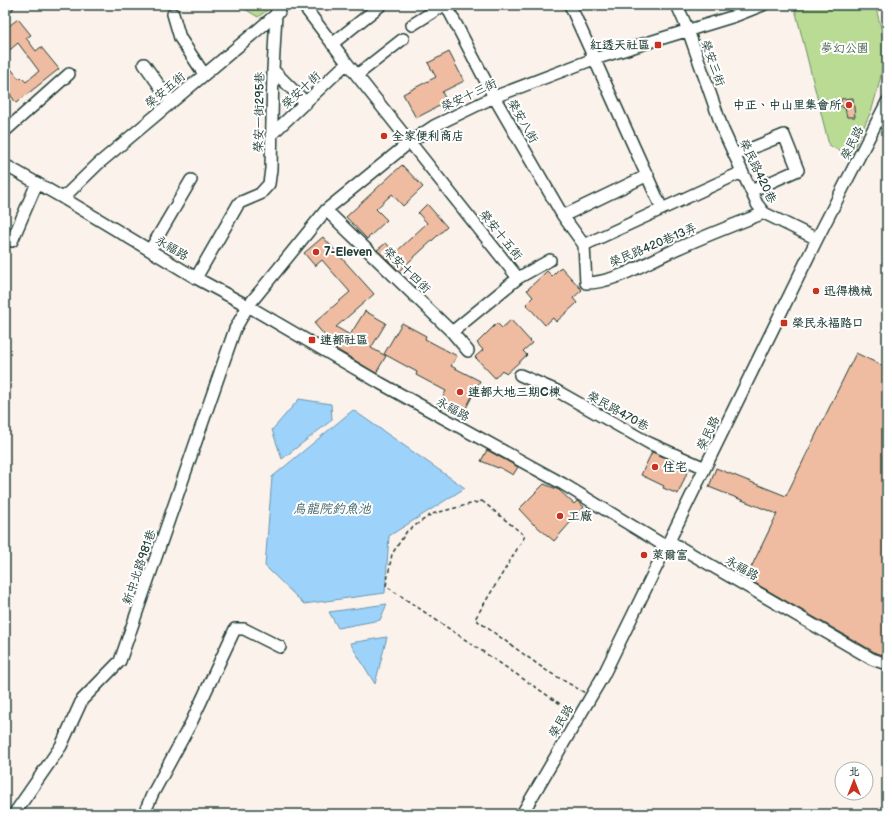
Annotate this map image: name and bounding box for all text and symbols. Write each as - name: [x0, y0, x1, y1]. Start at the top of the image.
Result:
- place label: 紅透天社區: [590, 38, 650, 53]
- street label: 榮安三街: [697, 38, 728, 88]
- marker: 紅透天社區: [653, 40, 663, 50]
- park label: 夢幻公園: [821, 41, 869, 56]
- street label: 榮安五街: [142, 69, 189, 112]
- street label: 榮安十街: [279, 69, 324, 112]
- street label: 榮安一街295巷: [251, 71, 268, 153]
- street label: 榮安十三街: [439, 76, 500, 115]
- street label: 榮安八街: [504, 97, 541, 146]
- place label: 中正、中山里集會所: [733, 98, 842, 113]
- marker: 中正、中山里集會所: [844, 100, 854, 110]
- street label: 榮民路: [838, 124, 867, 163]
- place label: 全家便利商店: [392, 129, 464, 144]
- marker: 全家便利商店: [379, 131, 389, 141]
- street label: 榮民路420巷: [736, 137, 780, 206]
- street label: 榮安十五街: [476, 207, 525, 263]
- street label: 榮民路420巷13弄: [607, 220, 699, 271]
- street label: 永福路: [152, 233, 191, 264]
- street label: 榮安十四街: [380, 244, 433, 297]
- place label: 7-Eleven: [324, 245, 373, 260]
- marker: 7-Eleven: [311, 247, 321, 257]
- place label: 迅得機械: [824, 284, 872, 299]
- marker: 迅得機械: [811, 286, 821, 296]
- place label: 榮民永褔路口: [792, 316, 864, 331]
- marker: 榮民永褔路口: [779, 318, 789, 328]
- place label: 連都社區: [320, 333, 368, 348]
- marker: 連都社區: [307, 335, 317, 345]
- place label: 連都大地三期C棟: [468, 385, 562, 400]
- marker: 連都大地三期C棟: [455, 387, 465, 397]
- street label: 榮民路470巷: [584, 388, 651, 435]
- street label: 永福路: [433, 394, 472, 425]
- street label: 榮民路: [694, 414, 723, 453]
- place label: 住宅: [663, 460, 687, 475]
- marker: 住宅: [650, 462, 660, 472]
- water label: 烏龍院釣魚池: [293, 501, 372, 517]
- place label: 工廠: [568, 509, 592, 524]
- marker: 工廠: [555, 511, 565, 521]
- street label: 新中北路981巷: [120, 528, 159, 607]
- place label: 萊爾富: [652, 548, 688, 563]
- marker: 萊爾富: [639, 550, 649, 560]
- street label: 永福路: [722, 553, 761, 584]
- street label: 榮民路: [546, 702, 577, 741]
- north arrow: [834, 761, 874, 801]
- text: 北: [849, 765, 860, 778]

